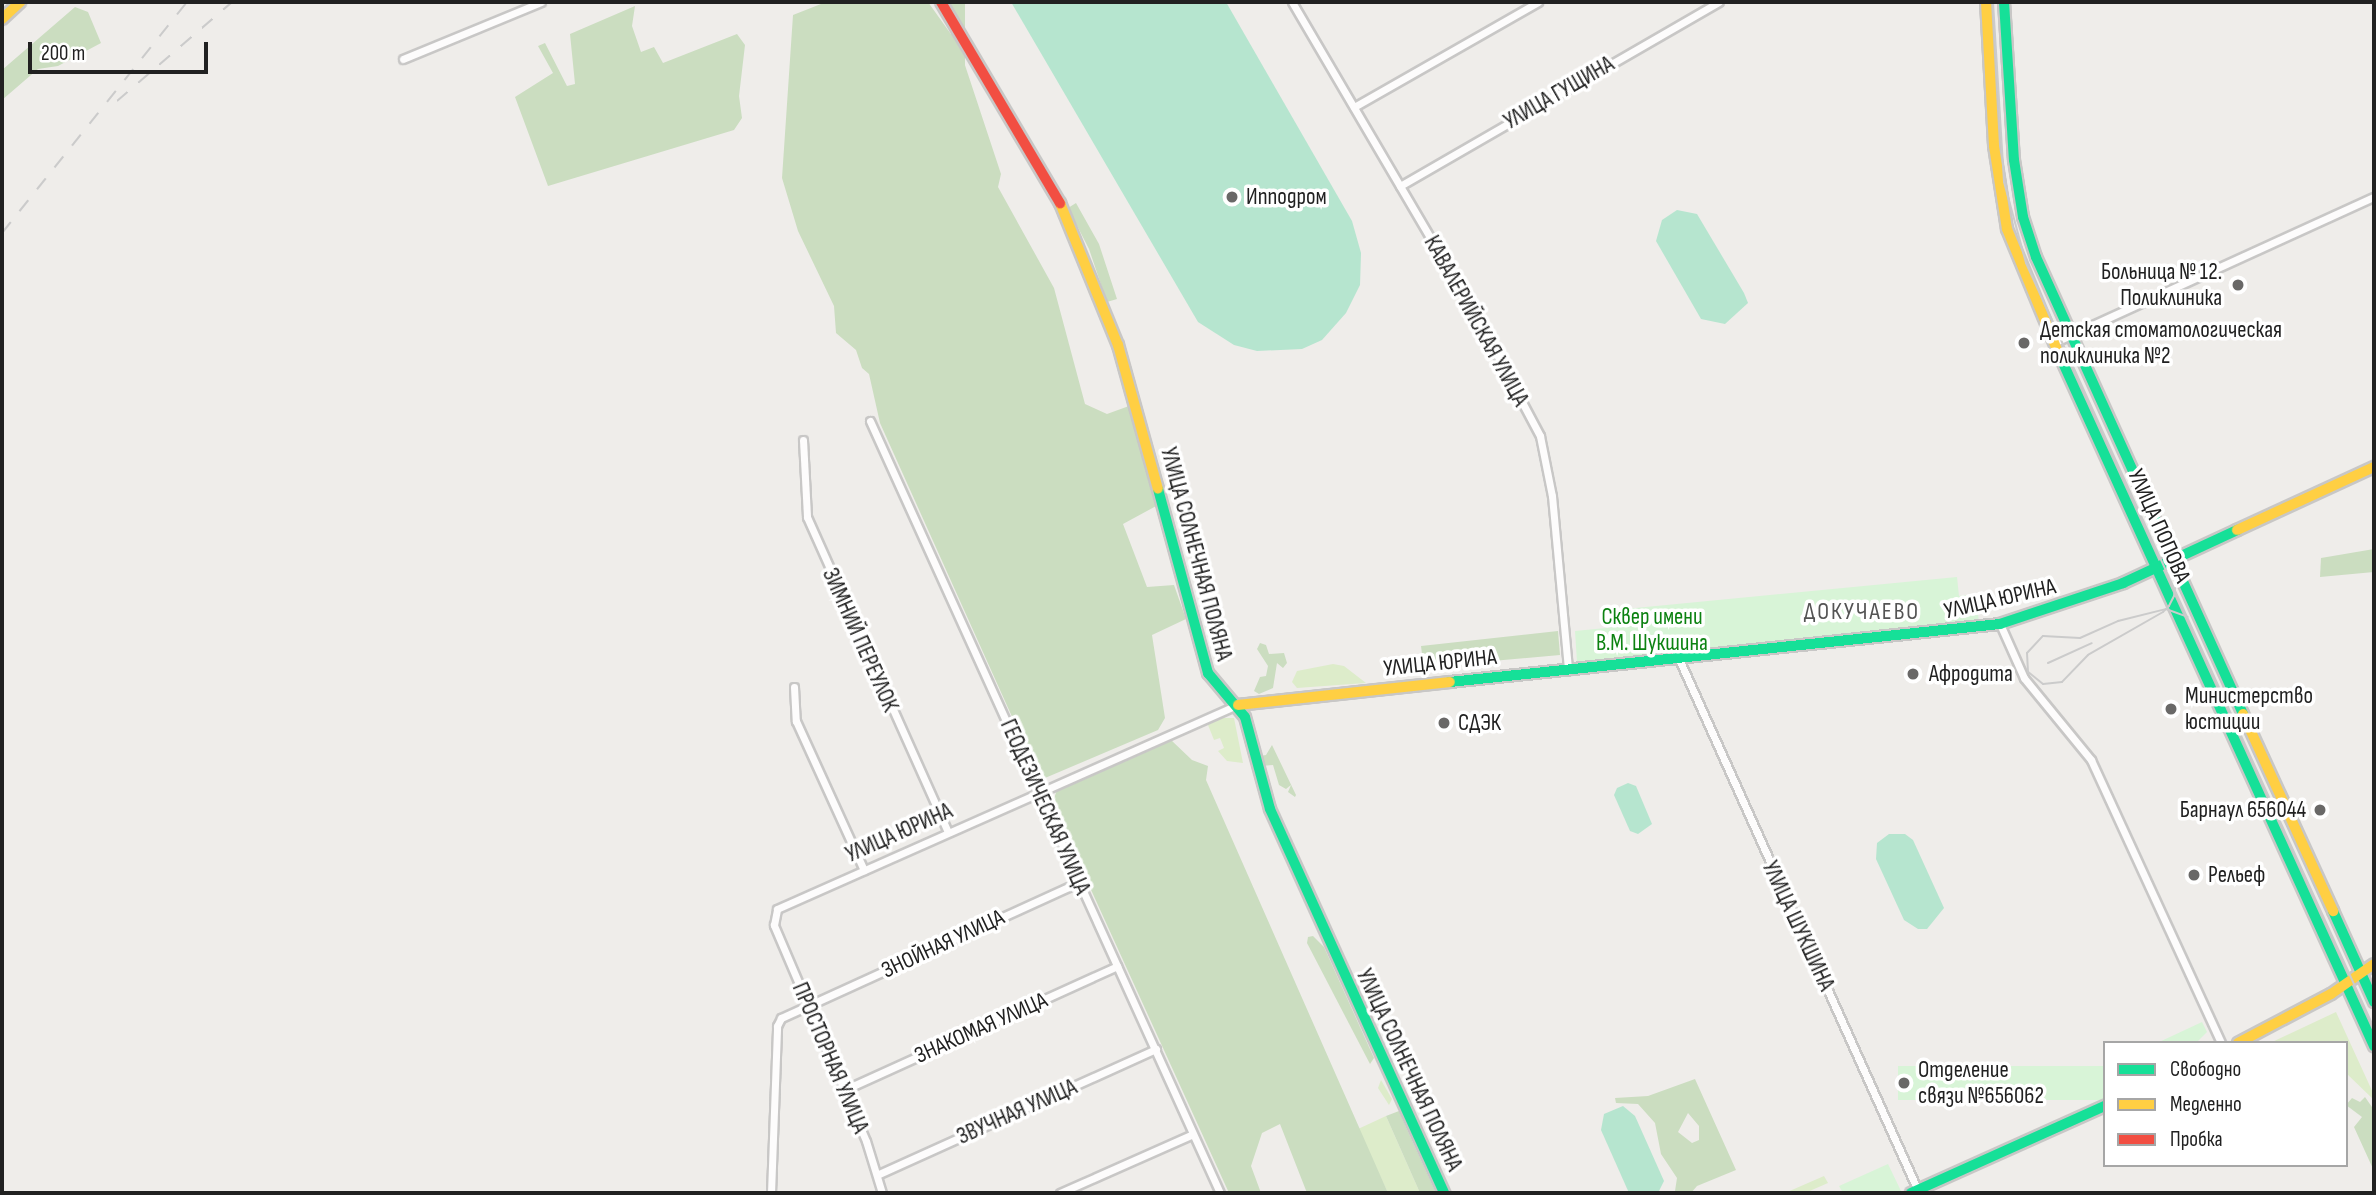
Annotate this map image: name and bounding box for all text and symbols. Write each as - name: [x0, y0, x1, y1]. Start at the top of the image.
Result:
- scale bar: [32, 28, 212, 72]
- text: 200 m: [41, 41, 85, 66]
- street label: УЛИЦА ГУЩИНА: [1499, 50, 1619, 136]
- place label: Ипподром: [1246, 183, 1327, 211]
- marker: Ипподром: [1224, 189, 1240, 205]
- street label: КАВАЛЕРИЙСКАЯ УЛИЦА: [1418, 231, 1534, 411]
- place label: Больница № 12. Поликлиника: [2101, 258, 2222, 312]
- marker: Больница № 12. Поликлиника: [2228, 275, 2248, 295]
- place label: Детская стоматологическая поликлиника №2: [2040, 316, 2282, 370]
- marker: Детская стоматологическая поликлиника №2: [2014, 333, 2034, 353]
- street label: УЛИЦА СОЛНЕЧНАЯ ПОЛЯНА: [1154, 444, 1238, 664]
- street label: УЛИЦА ПОПОВА: [2122, 465, 2196, 587]
- street label: ЗИМНИЙ ПЕРЕУЛОК: [816, 564, 904, 716]
- street label: УЛИЦА ЮРИНА: [1941, 573, 2059, 625]
- district label: ДОКУЧАЕВО: [1805, 598, 1919, 626]
- park label: Сквер имени В.М. Шукшина: [1596, 603, 1708, 657]
- street label: УЛИЦА ЮРИНА: [1382, 643, 1498, 683]
- place label: Афродита: [1929, 660, 2013, 688]
- marker: Афродита: [1903, 664, 1923, 684]
- place label: Министерство юстиции: [2185, 682, 2313, 736]
- marker: Министерство юстиции: [2163, 701, 2179, 717]
- place label: СДЭК: [1458, 709, 1501, 737]
- street label: ГЕОДЕЗИЧЕСКАЯ УЛИЦА: [994, 715, 1096, 899]
- marker: СДЭК: [1436, 715, 1452, 731]
- place label: Барнаул 656044: [2180, 796, 2306, 824]
- street label: УЛИЦА ЮРИНА: [841, 797, 957, 869]
- marker: Барнаул 656044: [2312, 802, 2328, 818]
- street label: УЛИЦА ШУКШИНА: [1756, 857, 1840, 995]
- place label: Рельеф: [2208, 861, 2265, 889]
- marker: Рельеф: [2186, 867, 2202, 883]
- street label: ЗНОЙНАЯ УЛИЦА: [877, 904, 1009, 984]
- street label: УЛИЦА СОЛНЕЧНАЯ ПОЛЯНА: [1350, 965, 1468, 1175]
- street label: ПРОСТОРНАЯ УЛИЦА: [786, 978, 874, 1138]
- street label: ЗНАКОМАЯ УЛИЦА: [910, 986, 1052, 1070]
- legend: [2103, 1041, 2348, 1167]
- place label: Отделение связи №656062: [1918, 1056, 2044, 1110]
- text: Свободно: [2170, 1057, 2241, 1082]
- street label: ЗВУЧНАЯ УЛИЦА: [953, 1073, 1081, 1151]
- marker: Отделение связи №656062: [1896, 1075, 1912, 1091]
- text: Медленно: [2170, 1092, 2242, 1117]
- text: Пробка: [2170, 1127, 2223, 1152]

